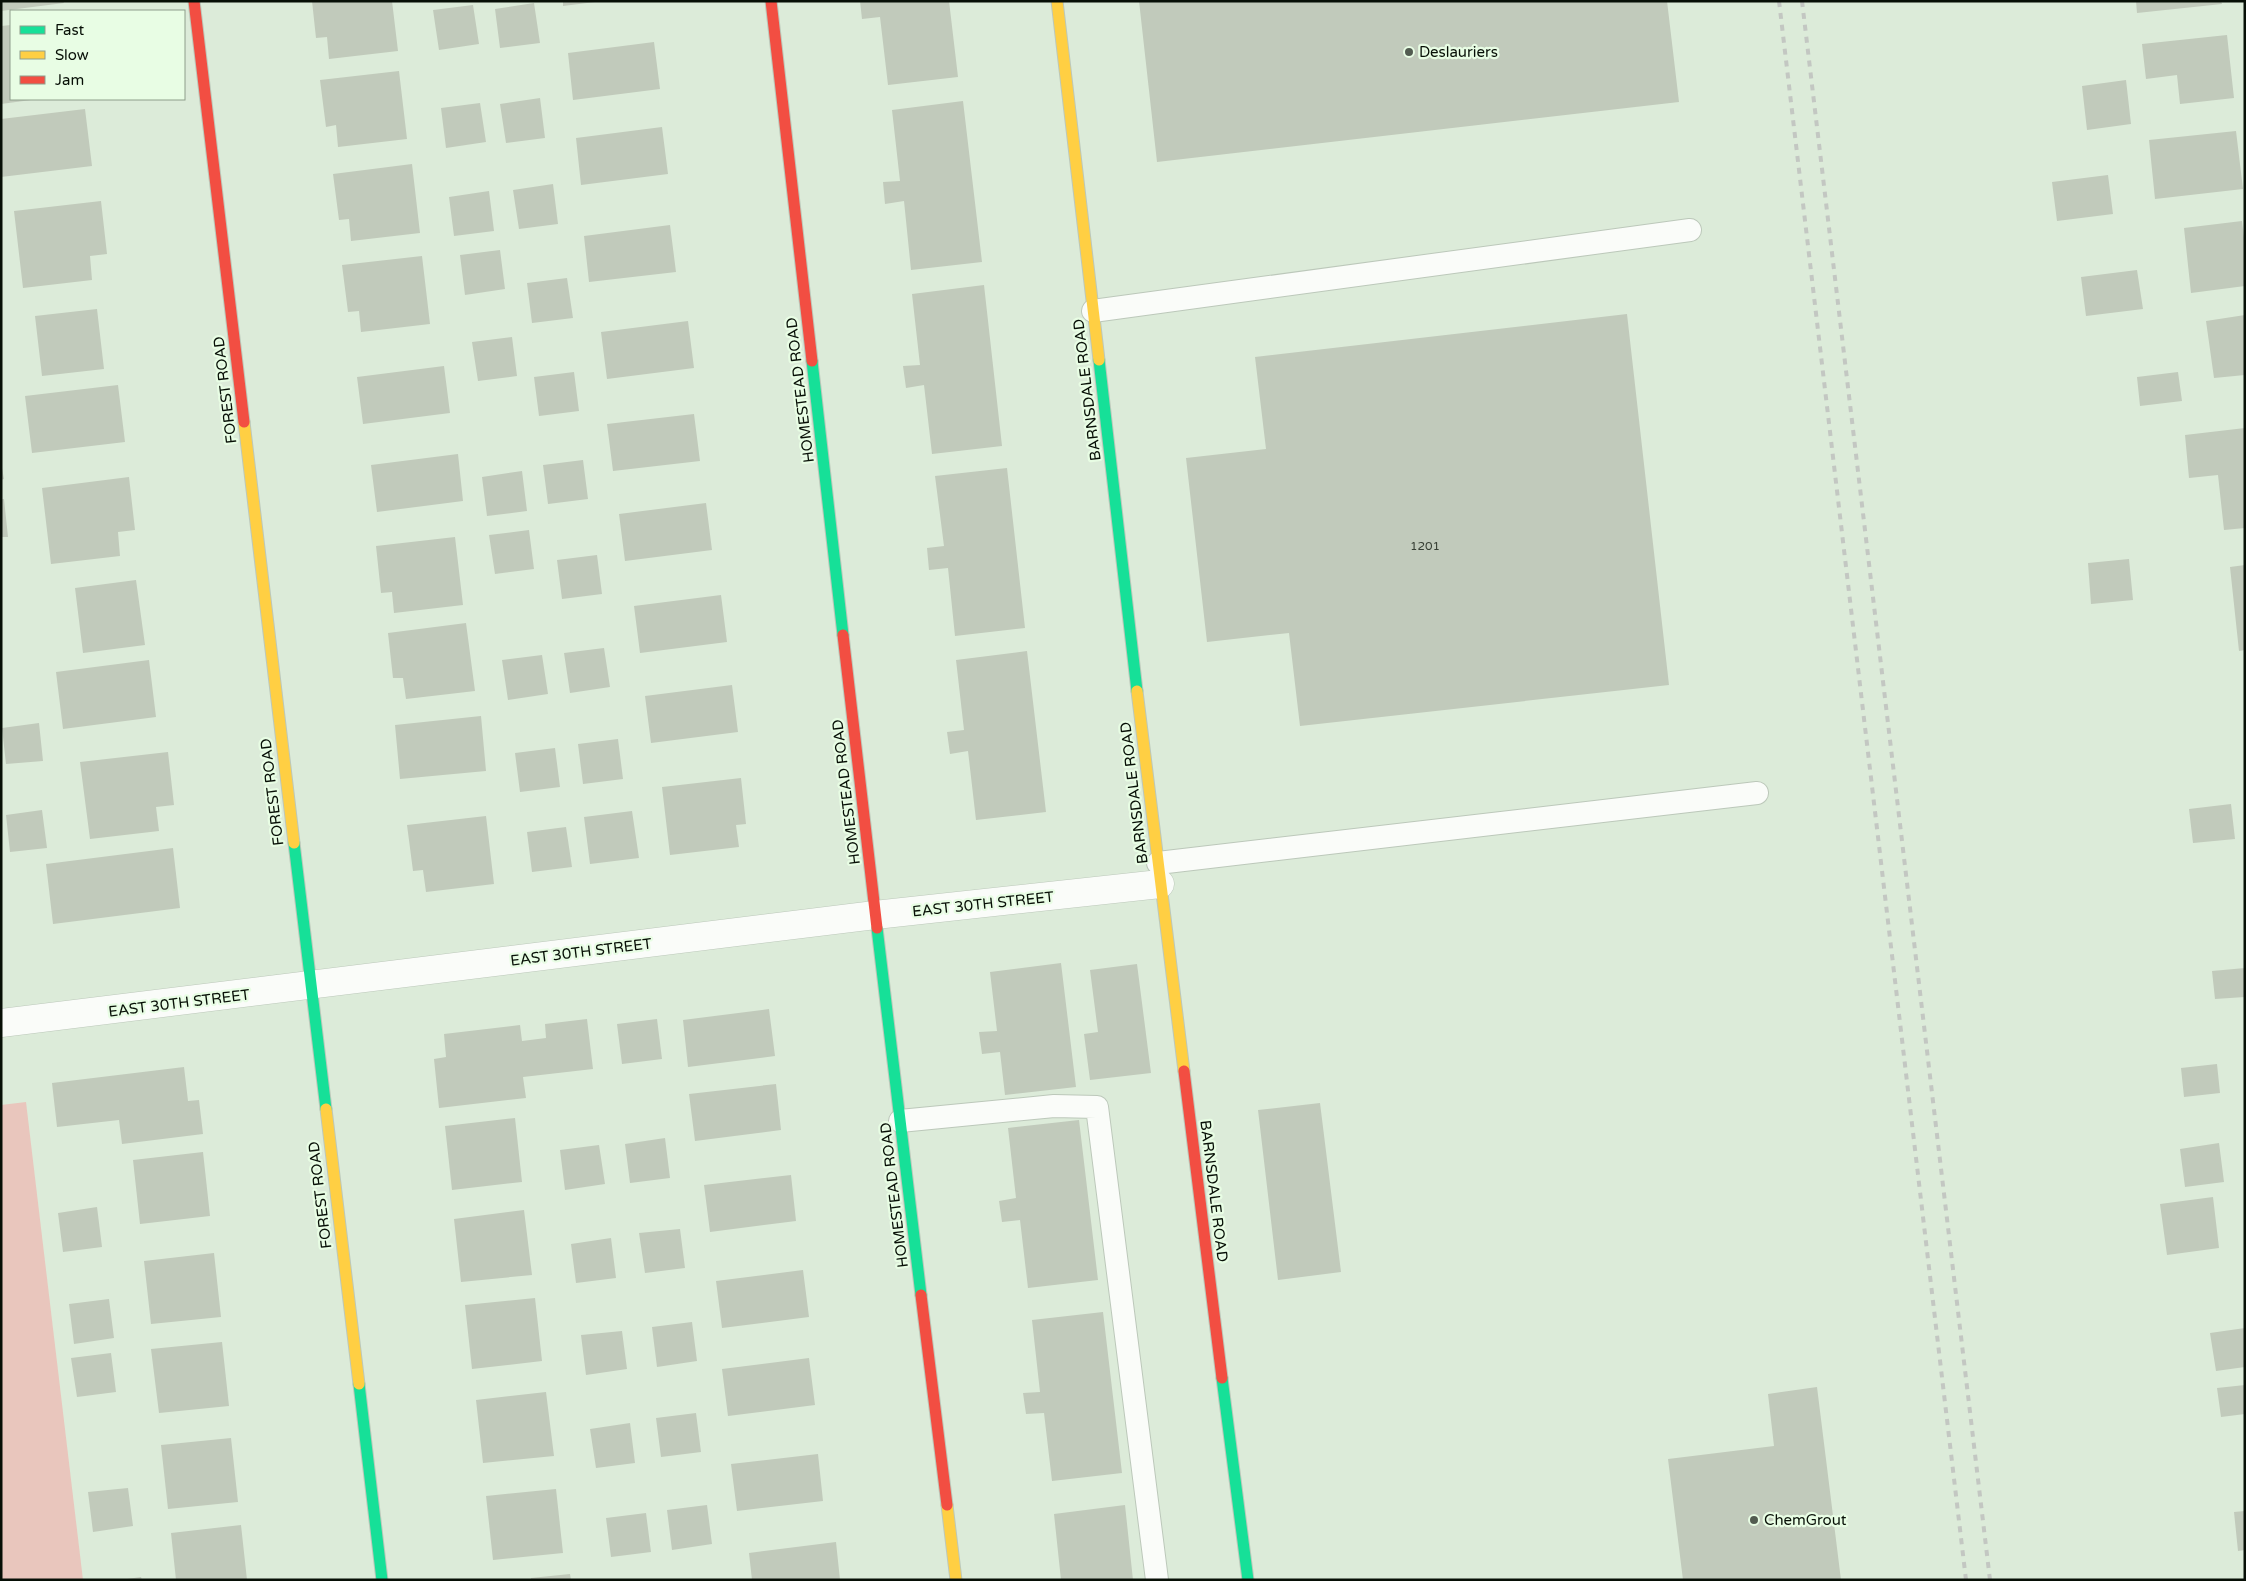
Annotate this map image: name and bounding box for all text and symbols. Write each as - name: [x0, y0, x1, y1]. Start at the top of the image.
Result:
- legend: [10, 10, 185, 100]
- text: Fast: [55, 21, 85, 39]
- place label: Deslauriers: [1419, 43, 1498, 61]
- text: Slow: [55, 46, 89, 64]
- marker: Deslauriers: [1403, 46, 1415, 58]
- text: Jam: [55, 71, 84, 89]
- street label: HOMESTEAD ROAD: [782, 316, 818, 464]
- street label: BARNSDALE ROAD: [1069, 318, 1105, 462]
- street label: FOREST ROAD: [209, 335, 241, 445]
- house number: 1201: [1410, 539, 1440, 553]
- street label: HOMESTEAD ROAD: [828, 718, 864, 866]
- street label: BARNSDALE ROAD: [1116, 721, 1152, 865]
- street label: FOREST ROAD: [256, 737, 288, 847]
- street label: EAST 30TH STREET: [911, 888, 1055, 920]
- street label: EAST 30TH STREET: [509, 934, 653, 970]
- street label: EAST 30TH STREET: [107, 985, 251, 1021]
- street label: BARNSDALE ROAD: [1196, 1119, 1232, 1263]
- street label: HOMESTEAD ROAD: [876, 1121, 912, 1269]
- street label: FOREST ROAD: [304, 1140, 336, 1250]
- place label: ChemGrout: [1764, 1511, 1847, 1529]
- marker: ChemGrout: [1748, 1514, 1760, 1526]

